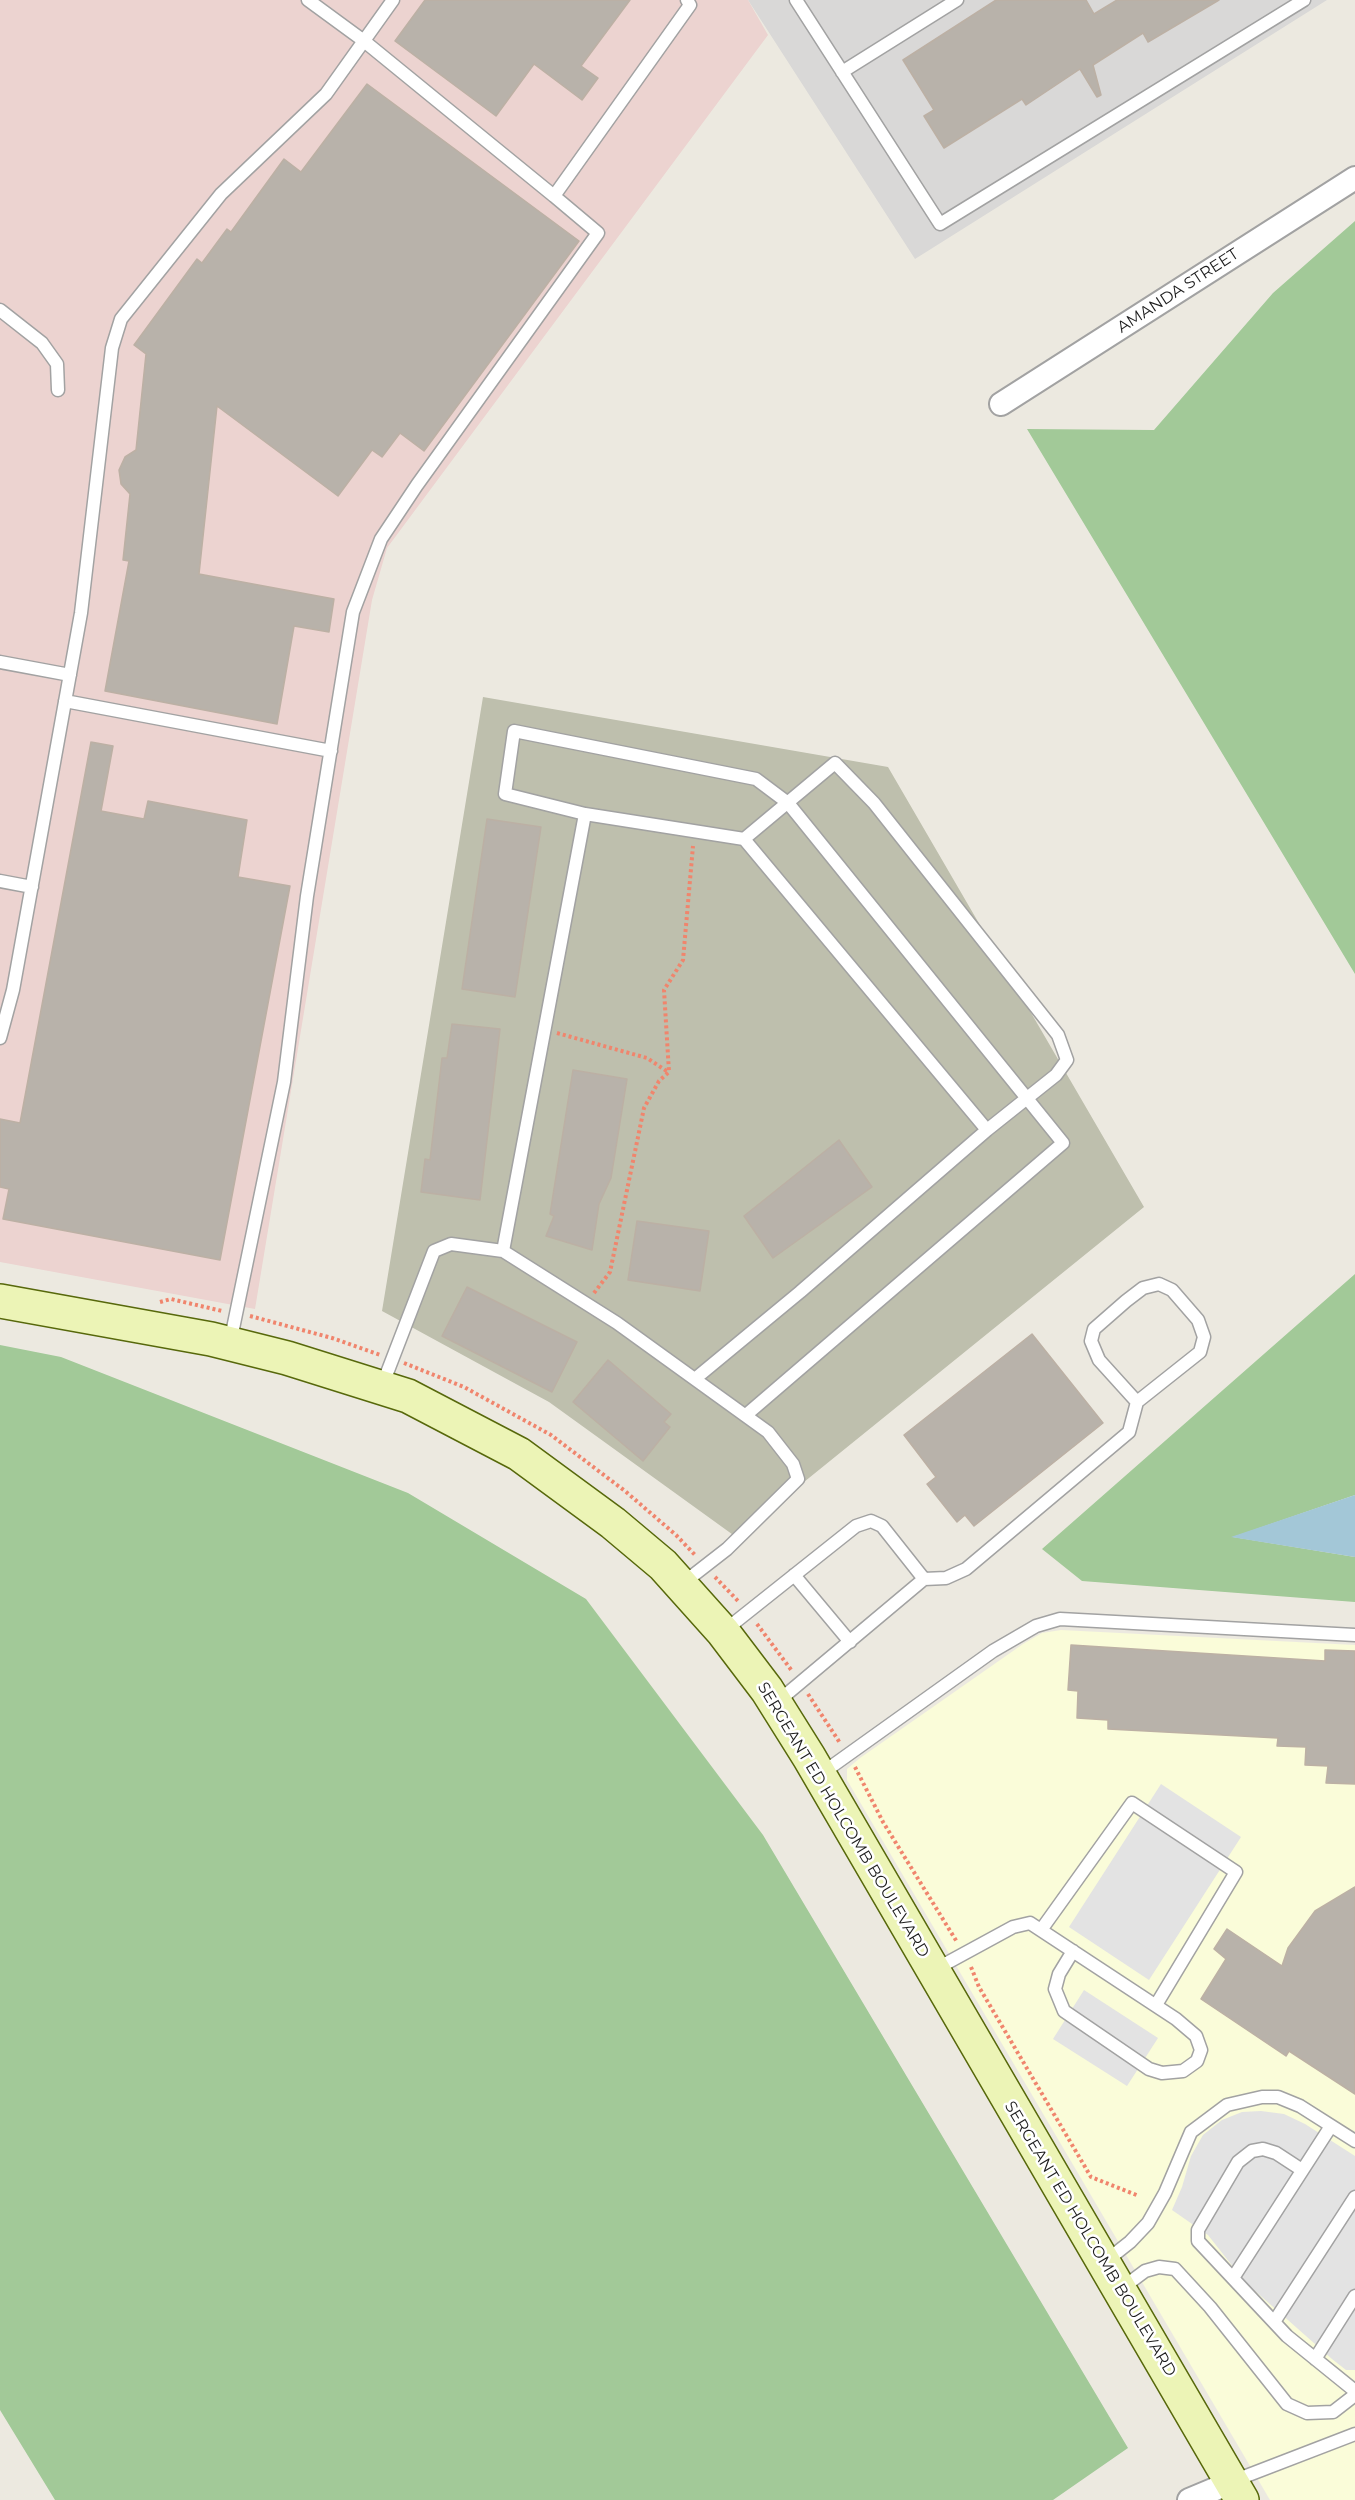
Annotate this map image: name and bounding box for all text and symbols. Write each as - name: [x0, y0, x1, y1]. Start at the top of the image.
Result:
- street label: AMANDA STREET: [1114, 245, 1242, 337]
- street label: SERGEANT ED HOLCOMB BOULEVARD: [753, 1679, 933, 1961]
- street label: SERGEANT ED HOLCOMB BOULEVARD: [1000, 2098, 1180, 2380]

